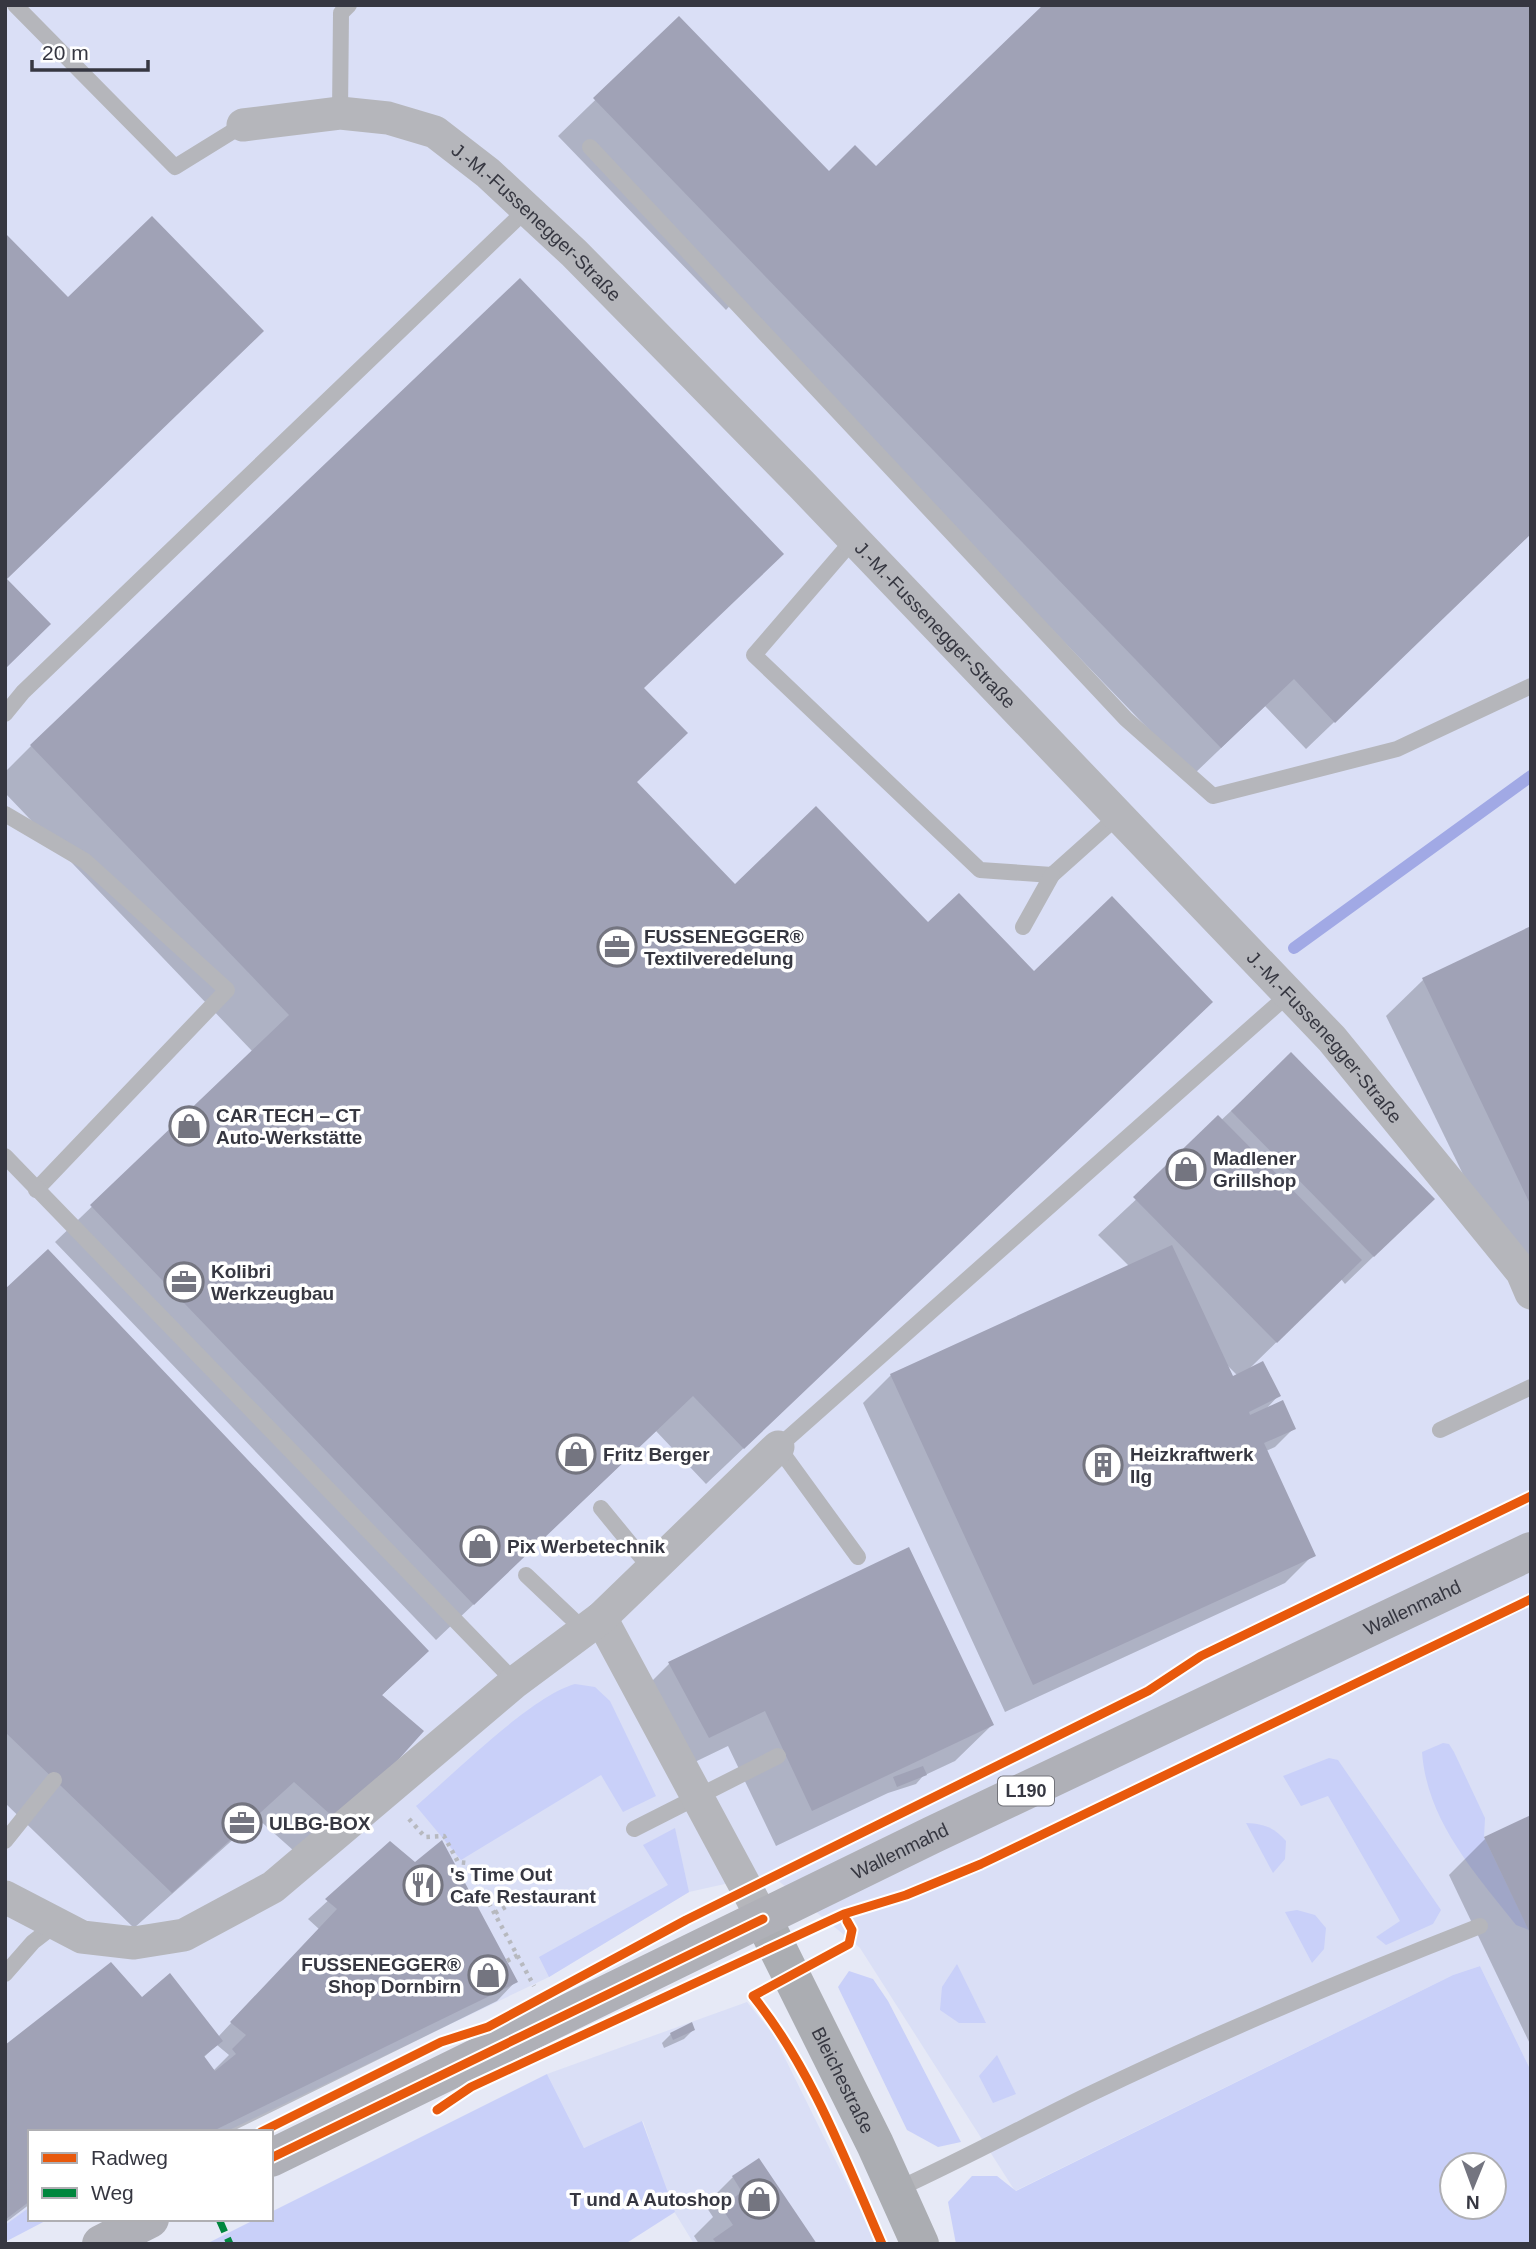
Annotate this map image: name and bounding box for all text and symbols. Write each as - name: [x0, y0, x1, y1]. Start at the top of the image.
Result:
- scale bar: [32, 28, 147, 72]
- text: 20 m: [42, 41, 89, 64]
- street label: J.-M.-Fussenegger-Straße: [448, 139, 625, 306]
- street label: J.-M.-Fussenegger-Straße: [851, 537, 1020, 713]
- office icon: FUSSENEGGER® Textilveredelung: [596, 926, 638, 968]
- place label: FUSSENEGGER® Textilveredelung: [644, 926, 804, 969]
- street label: J.-M.-Fussenegger-Straße: [1243, 947, 1406, 1127]
- shop icon: CAR TECH – CT Auto-Werkstätte: [168, 1105, 210, 1147]
- place label: CAR TECH – CT Auto-Werkstätte: [216, 1105, 362, 1148]
- shop icon: Madlener Grillshop: [1165, 1148, 1207, 1190]
- place label: Madlener Grillshop: [1213, 1148, 1297, 1191]
- office icon: Kolibri Werkzeugbau: [163, 1261, 205, 1303]
- place label: Kolibri Werkzeugbau: [211, 1261, 334, 1304]
- shop icon: Fritz Berger: [555, 1433, 597, 1475]
- place label: Fritz Berger: [603, 1444, 710, 1465]
- building icon: Heizkraftwerk Ilg: [1082, 1444, 1124, 1486]
- place label: Heizkraftwerk Ilg: [1130, 1444, 1254, 1487]
- shop icon: Pix Werbetechnik: [459, 1525, 501, 1567]
- place label: Pix Werbetechnik: [507, 1536, 665, 1557]
- street label: Wallenmahd: [1360, 1576, 1464, 1640]
- road number: L190: [998, 1776, 1054, 1806]
- office icon: ULBG-BOX: [221, 1802, 263, 1844]
- place label: ULBG-BOX: [269, 1813, 371, 1834]
- street label: Wallenmahd: [848, 1819, 952, 1884]
- restaurant icon: 's Time Out Cafe Restaurant: [402, 1864, 444, 1906]
- place label: 's Time Out Cafe Restaurant: [450, 1864, 596, 1907]
- place label: FUSSENEGGER® Shop Dornbirn: [301, 1954, 461, 1997]
- shop icon: FUSSENEGGER® Shop Dornbirn: [467, 1954, 509, 1996]
- street label: Bleichestraße: [807, 2024, 878, 2137]
- legend: [28, 2130, 273, 2221]
- text: Radweg: [91, 2146, 168, 2169]
- north arrow: [1438, 2151, 1508, 2221]
- shop icon: T und A Autoshop: [738, 2178, 780, 2220]
- text: Weg: [91, 2181, 134, 2204]
- place label: T und A Autoshop: [569, 2189, 732, 2210]
- text: N: [1466, 2192, 1480, 2213]

